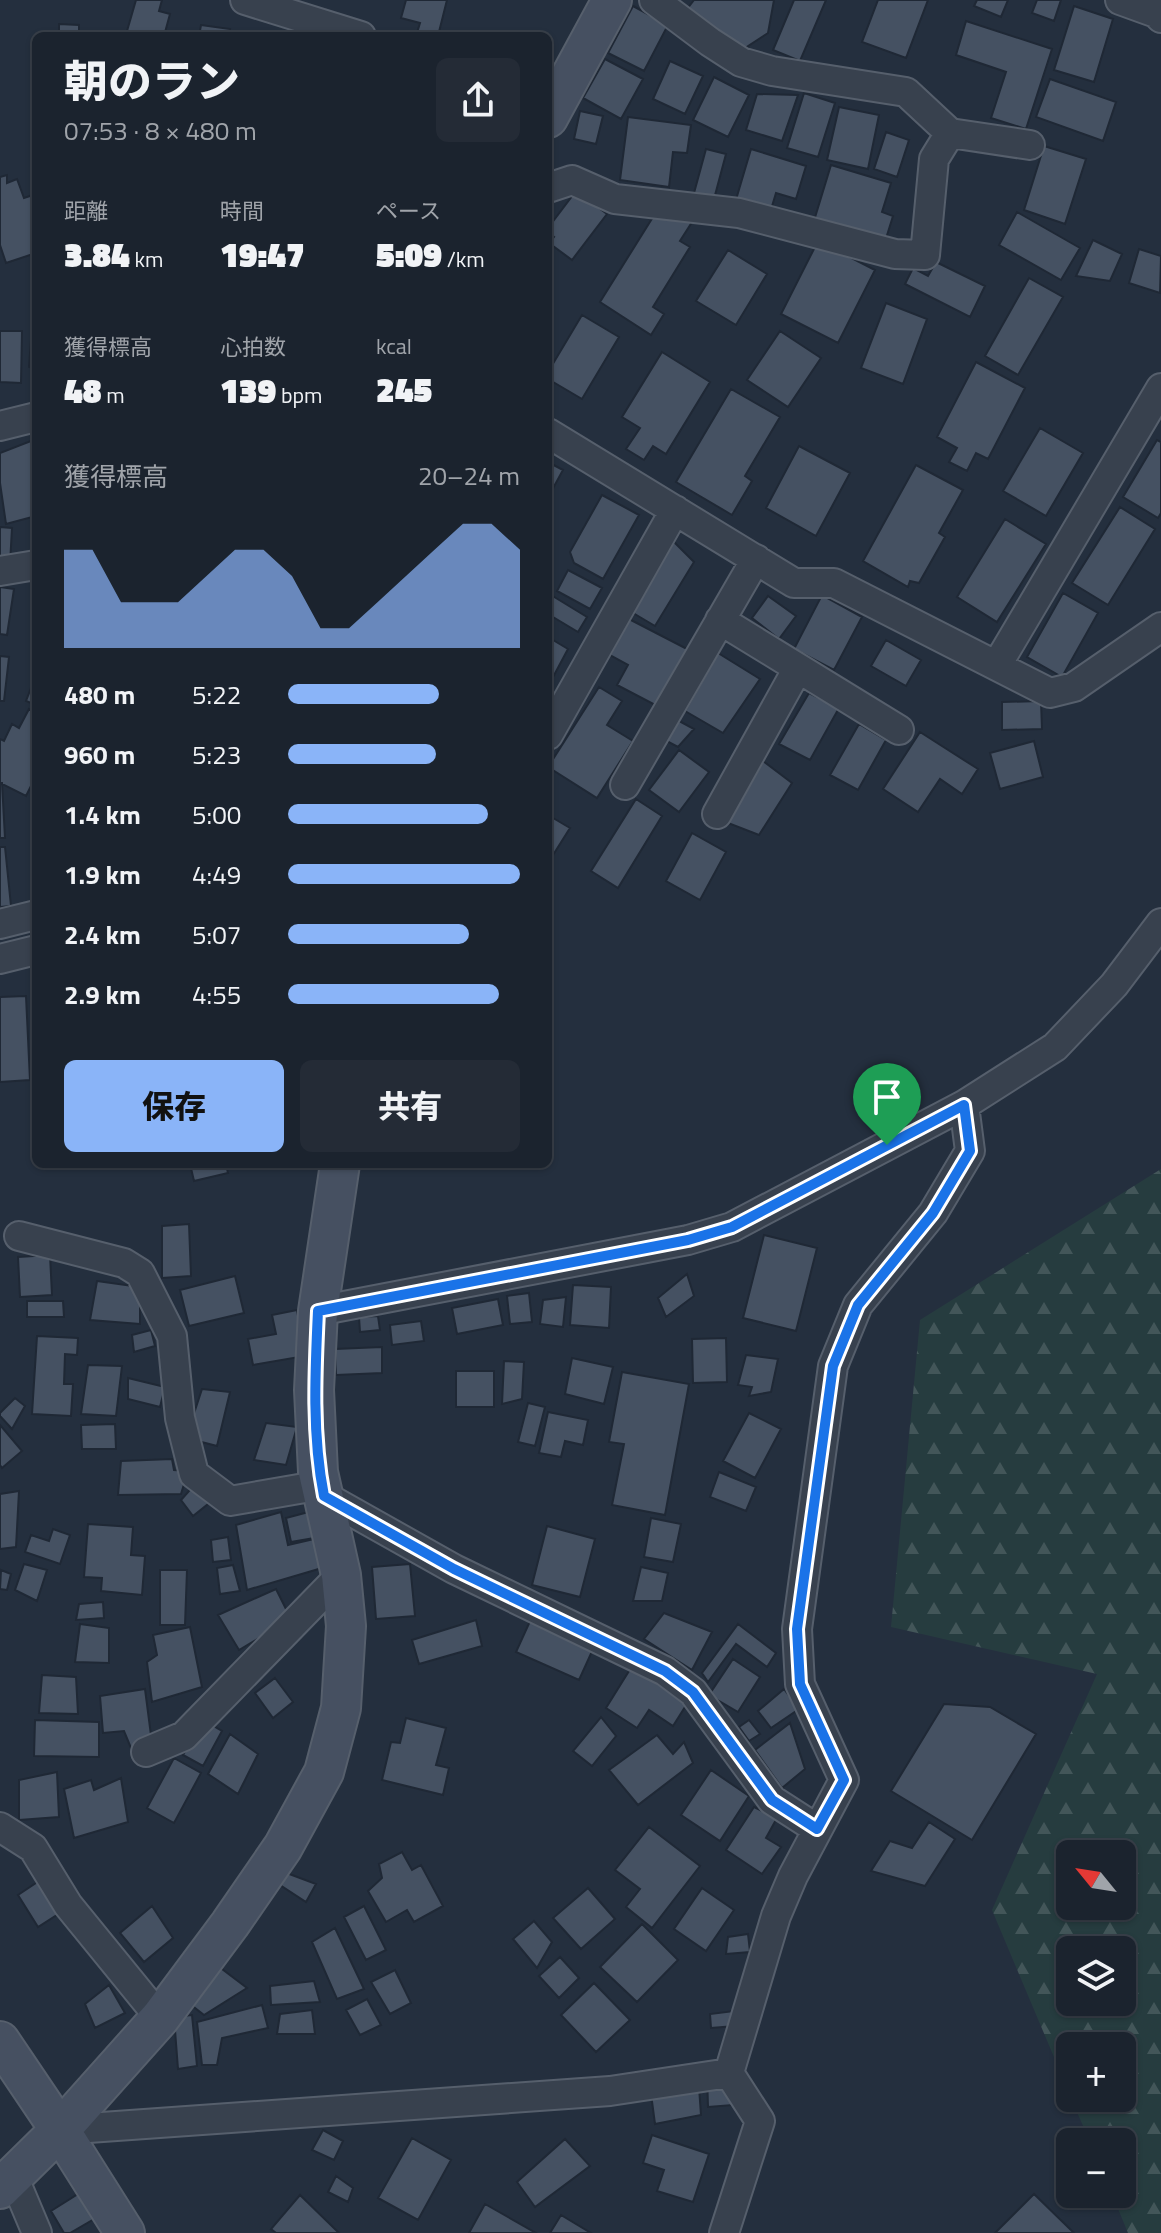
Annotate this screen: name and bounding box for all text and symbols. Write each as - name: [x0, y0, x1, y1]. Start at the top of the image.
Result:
- text: 朝のラン: [64, 47, 240, 114]
- button: share: [436, 58, 520, 142]
- text: 07:53 · 8 × 480 m: [64, 111, 257, 150]
- text: 距離: [64, 194, 108, 228]
- text: 時間: [220, 194, 264, 228]
- text: ペース: [376, 194, 441, 228]
- text: 3.84: [64, 228, 130, 280]
- text: 19:47: [220, 228, 305, 280]
- text: 5:09: [376, 228, 442, 280]
- text: km: [130, 242, 163, 276]
- text: /km: [442, 242, 485, 276]
- text: kcal: [376, 329, 412, 363]
- text: 獲得標高: [64, 330, 152, 364]
- text: 心拍数: [220, 330, 286, 364]
- text: 245: [376, 363, 432, 415]
- text: 48: [64, 364, 101, 416]
- text: 139: [220, 364, 276, 416]
- text: m: [101, 378, 125, 412]
- text: bpm: [276, 378, 323, 412]
- text: 20–24 m: [418, 456, 520, 495]
- text: 獲得標高: [64, 457, 168, 496]
- text: 480 m: [64, 675, 135, 714]
- text: 5:22: [192, 675, 241, 714]
- text: 960 m: [64, 735, 135, 774]
- text: 5:23: [192, 735, 241, 774]
- text: 1.4 km: [64, 795, 141, 834]
- text: 5:00: [192, 795, 241, 834]
- text: 1.9 km: [64, 855, 141, 894]
- text: 4:49: [192, 855, 241, 894]
- text: 2.4 km: [64, 915, 141, 954]
- text: 5:07: [192, 915, 241, 954]
- text: 2.9 km: [64, 975, 141, 1014]
- text: 4:55: [192, 975, 241, 1014]
- button: 保存: [64, 1060, 284, 1152]
- button: 共有: [300, 1060, 520, 1152]
- pin: [853, 1063, 921, 1145]
- icon: arrive: [865, 1075, 909, 1119]
- north arrow: [1056, 1840, 1136, 1920]
- map controls: [1056, 1840, 1136, 2208]
- button: layers: [1056, 1936, 1136, 2016]
- button: +: [1056, 2032, 1136, 2112]
- button: −: [1056, 2128, 1136, 2208]

